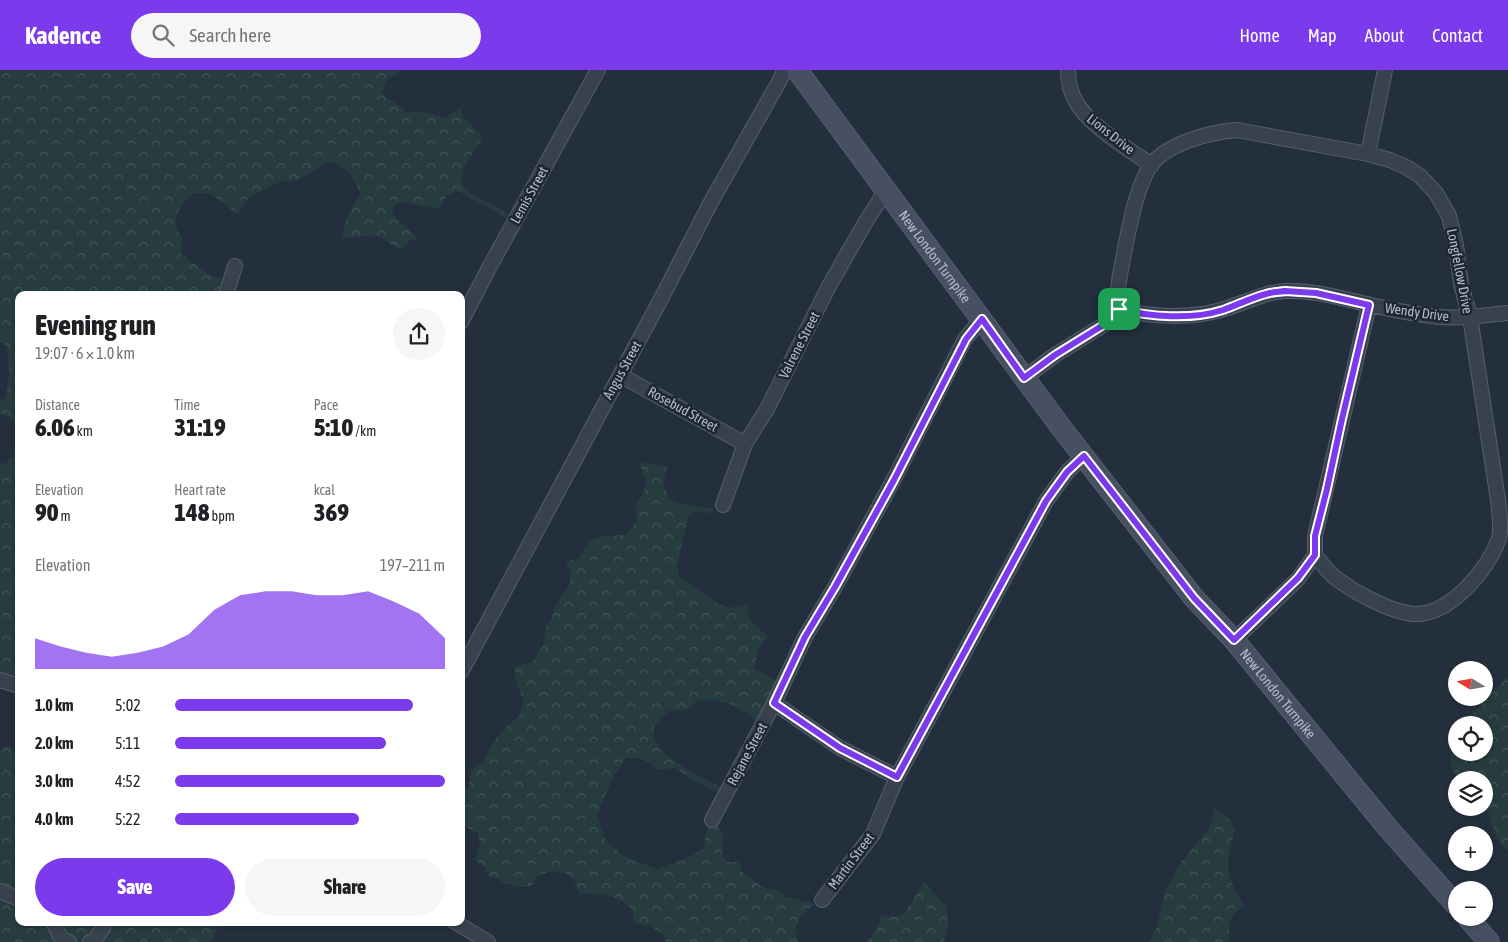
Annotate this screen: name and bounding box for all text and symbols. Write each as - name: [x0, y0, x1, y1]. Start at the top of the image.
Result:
- search box: [131, 13, 481, 58]
- icon: search: [149, 21, 177, 49]
- text: Kadence: [25, 22, 101, 49]
- text: Search here: [189, 24, 271, 46]
- text: Home: [1240, 25, 1280, 46]
- text: Map: [1308, 25, 1337, 46]
- text: About: [1365, 25, 1404, 46]
- text: Contact: [1432, 25, 1483, 46]
- street label: Lions Drive: [1084, 110, 1138, 158]
- street label: Lemis Street: [507, 164, 551, 226]
- street label: New London Turnpike: [896, 207, 974, 306]
- street label: Longfellow Drive: [1444, 227, 1476, 315]
- pin: [1098, 288, 1140, 330]
- icon: arrive: [1105, 295, 1133, 323]
- street label: Wendy Drive: [1384, 300, 1450, 324]
- button: share: [393, 308, 445, 360]
- text: Evening run: [35, 309, 156, 341]
- street label: Valrene Street: [775, 309, 823, 381]
- street label: Angus Street: [599, 338, 645, 402]
- text: 19:07 · 6 × 1.0 km: [35, 344, 135, 362]
- street label: Rosebud Street: [645, 383, 721, 435]
- text: Distance: [35, 397, 80, 413]
- text: Time: [174, 397, 200, 413]
- text: Pace: [314, 397, 338, 413]
- text: 6.06: [35, 413, 75, 441]
- text: 31:19: [174, 413, 226, 441]
- text: 5:10: [314, 413, 353, 441]
- text: km: [75, 423, 93, 439]
- text: /km: [353, 423, 376, 439]
- text: Elevation: [35, 482, 84, 498]
- text: Heart rate: [174, 482, 226, 498]
- text: kcal: [314, 482, 335, 498]
- text: 90: [35, 498, 59, 526]
- text: 148: [174, 498, 210, 526]
- text: 369: [314, 498, 349, 526]
- text: m: [59, 508, 71, 524]
- text: bpm: [210, 508, 235, 524]
- text: Elevation: [35, 556, 90, 574]
- text: 197–211 m: [380, 556, 445, 574]
- street label: New London Turnpike: [1237, 646, 1319, 742]
- north arrow: [1448, 661, 1492, 706]
- map controls: [1448, 661, 1493, 926]
- text: 1.0 km: [35, 696, 74, 714]
- text: 5:02: [115, 696, 141, 714]
- button: locate: [1448, 716, 1493, 761]
- street label: Rejane Street: [724, 720, 770, 788]
- text: 2.0 km: [35, 734, 74, 752]
- text: 5:11: [115, 734, 140, 752]
- button: layers: [1448, 771, 1493, 816]
- text: 3.0 km: [35, 772, 74, 790]
- text: 4:52: [115, 772, 140, 790]
- text: 4.0 km: [35, 810, 74, 828]
- text: 5:22: [115, 810, 140, 828]
- button: +: [1448, 826, 1493, 871]
- street label: Martin Street: [825, 830, 877, 892]
- button: Save: [35, 858, 235, 916]
- button: Share: [245, 858, 445, 916]
- button: −: [1448, 881, 1493, 926]

